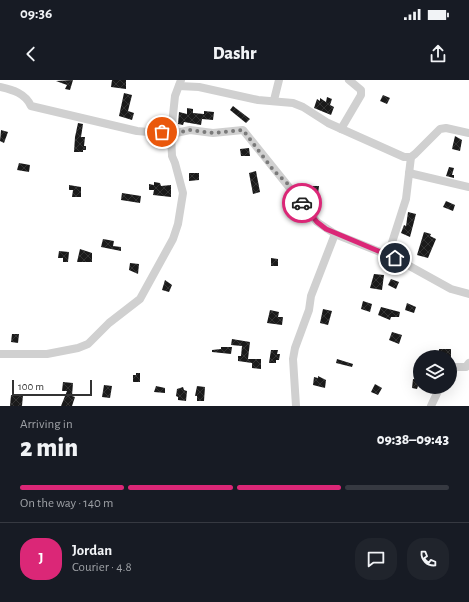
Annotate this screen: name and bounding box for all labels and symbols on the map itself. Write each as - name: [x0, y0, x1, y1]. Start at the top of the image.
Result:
- pin: [145, 115, 179, 149]
- courier: [282, 183, 322, 223]
- pin: [378, 241, 412, 275]
- scale bar: [12, 378, 92, 397]

